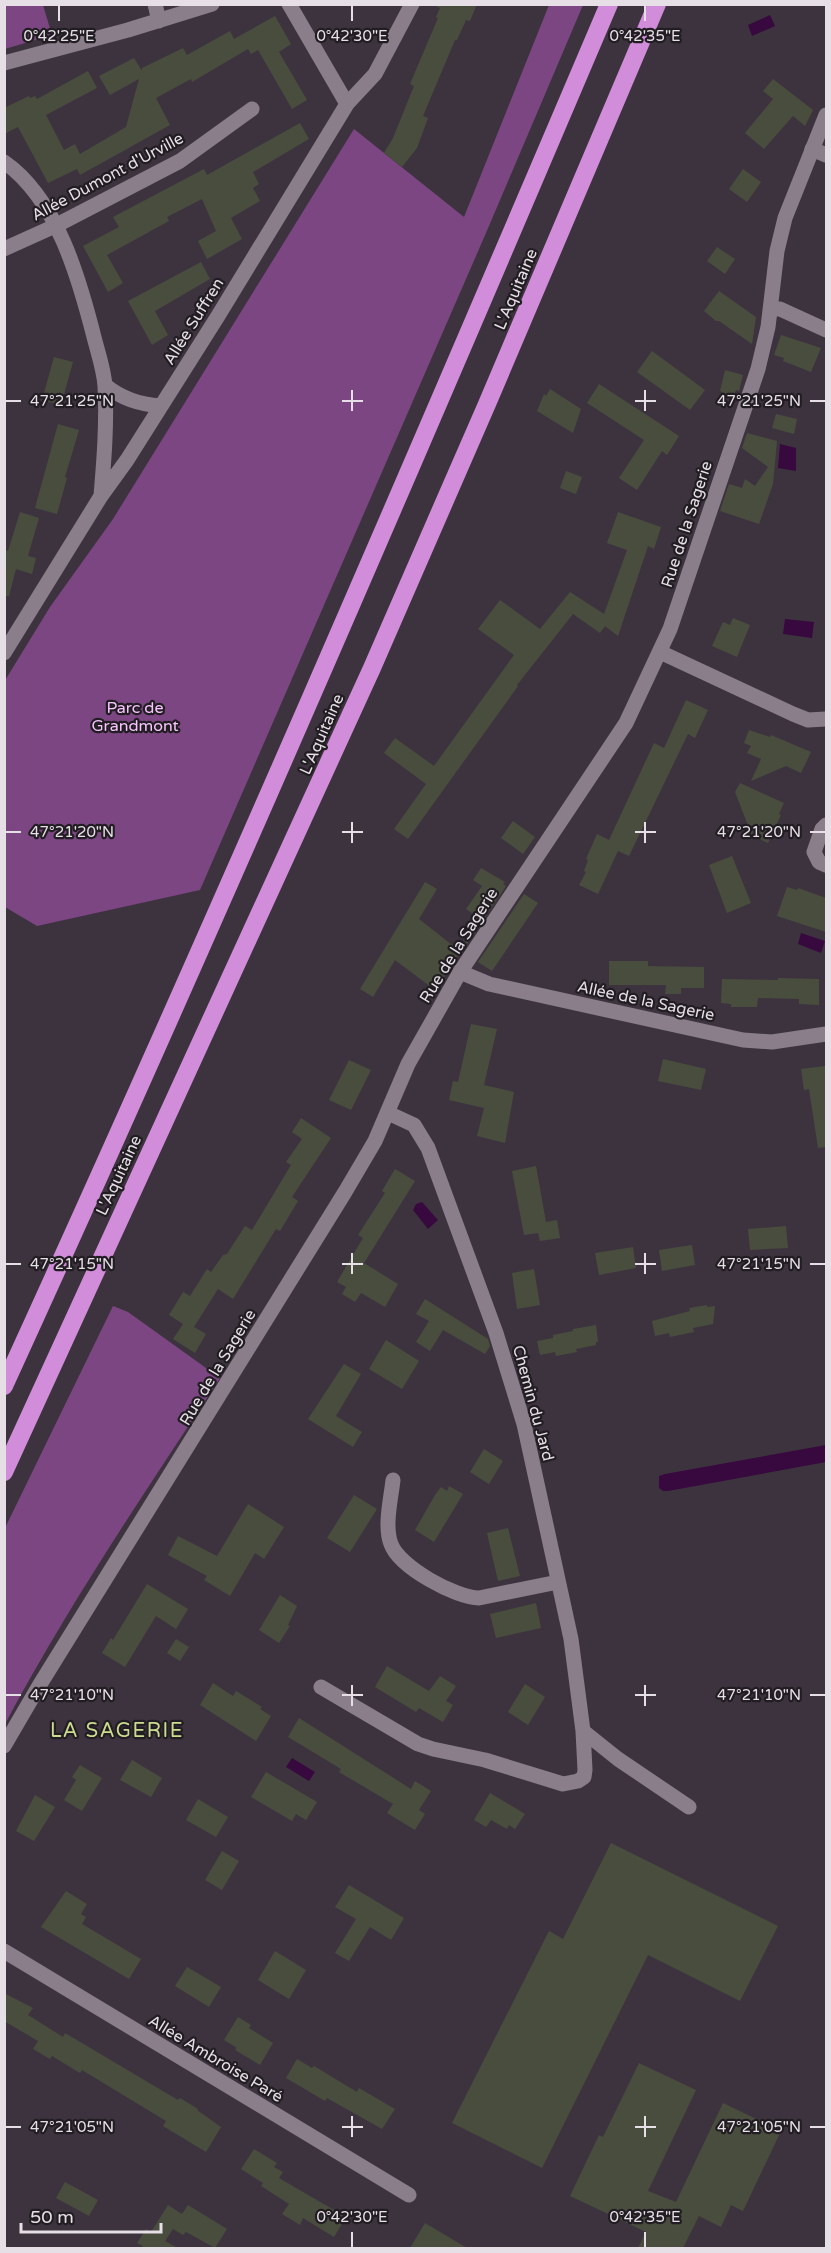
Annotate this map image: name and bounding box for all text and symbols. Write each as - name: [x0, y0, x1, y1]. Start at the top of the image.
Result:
- text: 0°42'25"E: [23, 27, 95, 45]
- text: 0°42'30"E: [316, 27, 388, 45]
- text: 0°42'35"E: [609, 27, 681, 45]
- street label: Allée Dumont d'Urville: [28, 128, 187, 225]
- street label: L'Aquitaine: [490, 246, 542, 333]
- street label: Allée Suffren: [159, 274, 228, 369]
- text: 47°21'25"N: [30, 392, 114, 410]
- text: 47°21'25"N: [717, 392, 801, 410]
- street label: Rue de la Sagerie: [657, 458, 717, 590]
- street label: L'Aquitaine: [295, 691, 349, 778]
- park label: Parc de Grandmont: [91, 698, 179, 736]
- text: 47°21'20"N: [30, 823, 114, 841]
- text: 47°21'20"N: [717, 823, 801, 841]
- street label: Rue de la Sagerie: [415, 884, 502, 1007]
- street label: Allée de la Sagerie: [575, 977, 716, 1025]
- street label: L'Aquitaine: [92, 1132, 146, 1219]
- text: 47°21'15"N: [30, 1255, 114, 1273]
- text: 47°21'15"N: [717, 1255, 801, 1273]
- street label: Rue de la Sagerie: [175, 1306, 260, 1429]
- street label: Chemin du Jard: [508, 1343, 558, 1463]
- text: 47°21'10"N: [30, 1686, 114, 1704]
- text: 47°21'10"N: [717, 1686, 801, 1704]
- district label: LA SAGERIE: [50, 1719, 184, 1743]
- street label: Allée Ambroise Paré: [145, 2011, 286, 2107]
- text: 47°21'05"N: [30, 2118, 114, 2136]
- text: 47°21'05"N: [717, 2118, 801, 2136]
- scale bar: [21, 2196, 160, 2234]
- text: 50 m: [30, 2206, 74, 2228]
- text: 0°42'30"E: [316, 2208, 388, 2226]
- text: 0°42'35"E: [609, 2208, 681, 2226]

